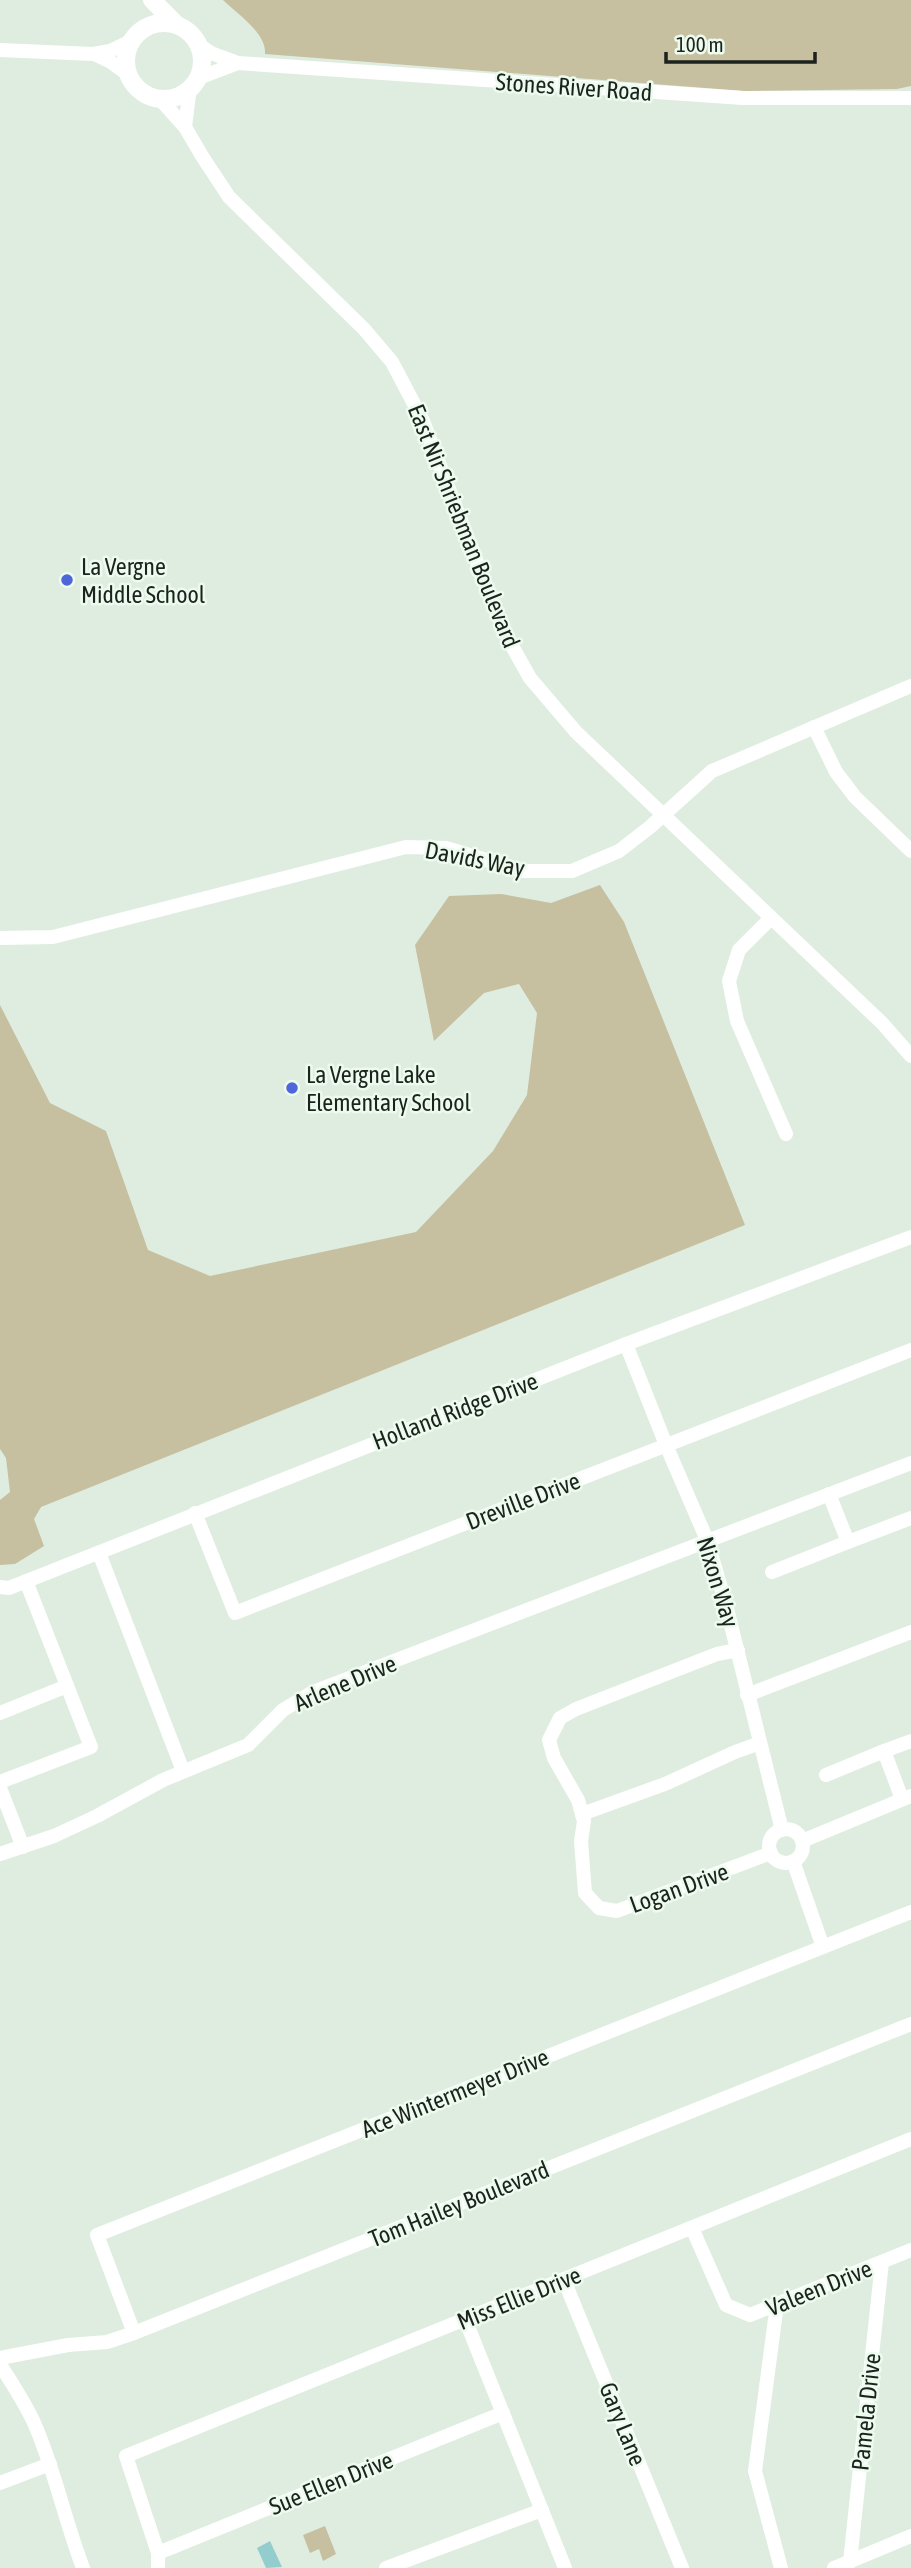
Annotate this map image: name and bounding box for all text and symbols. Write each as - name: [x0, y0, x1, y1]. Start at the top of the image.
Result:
- scale bar: [666, 21, 815, 65]
- text: 100 m: [676, 32, 724, 56]
- street label: Stones River Road: [495, 68, 653, 106]
- street label: East Nir Shriebman Boulevard: [403, 400, 525, 652]
- place label: La Vergne Middle School: [81, 553, 206, 608]
- marker: La Vergne Middle School: [59, 572, 75, 588]
- street label: Davids Way: [423, 836, 527, 882]
- place label: La Vergne Lake Elementary School: [306, 1061, 472, 1116]
- marker: La Vergne Lake Elementary School: [284, 1080, 300, 1096]
- street label: Holland Ridge Drive: [369, 1367, 541, 1455]
- street label: Dreville Drive: [462, 1467, 584, 1535]
- street label: Nixon Way: [691, 1534, 745, 1631]
- street label: Arlene Drive: [290, 1649, 400, 1717]
- street label: Logan Drive: [626, 1858, 732, 1918]
- street label: Ace Wintermeyer Drive: [357, 2043, 553, 2143]
- street label: Tom Hailey Boulevard: [365, 2156, 553, 2252]
- street label: Valeen Drive: [762, 2255, 876, 2321]
- street label: Miss Ellie Drive: [453, 2261, 585, 2335]
- street label: Pamela Drive: [846, 2352, 886, 2472]
- street label: Gary Lane: [594, 2379, 652, 2469]
- street label: Sue Ellen Drive: [265, 2446, 397, 2520]

